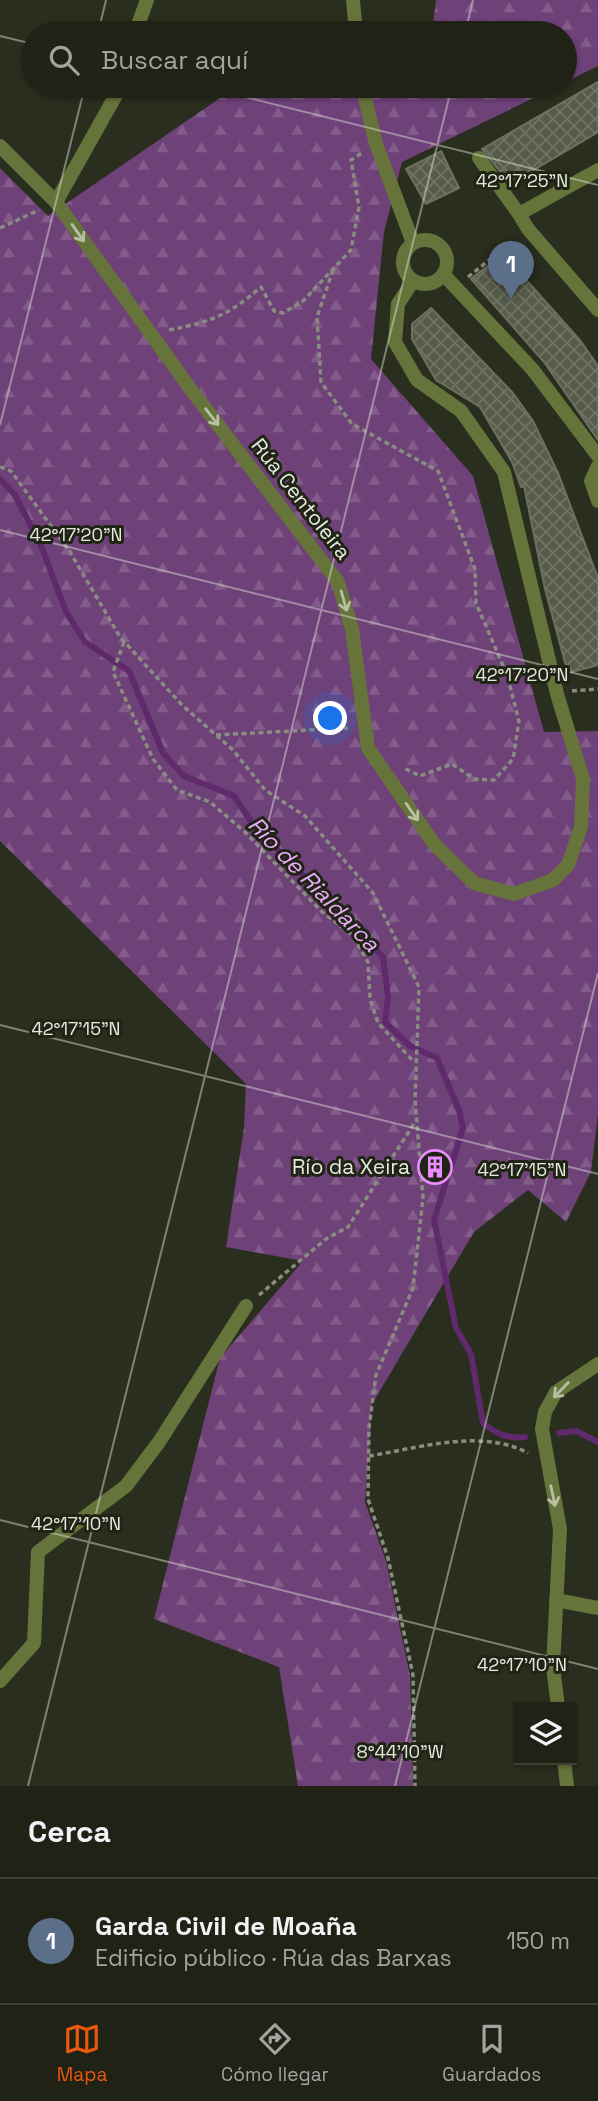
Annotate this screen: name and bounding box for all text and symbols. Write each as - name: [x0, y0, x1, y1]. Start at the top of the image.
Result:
- search box: [21, 21, 577, 98]
- icon: search: [45, 41, 83, 79]
- text: Buscar aquí: [101, 43, 248, 77]
- text: 42°17'25"N: [476, 169, 568, 192]
- one-way arrow: [71, 223, 86, 242]
- pin: 1: [488, 241, 534, 299]
- one-way arrow: [204, 407, 219, 426]
- street label: Rúa Centoleira: [246, 433, 357, 565]
- text: 42°17'20"N: [29, 523, 123, 546]
- one-way arrow: [338, 590, 351, 612]
- text: 42°17'20"N: [475, 663, 569, 686]
- your location: [313, 701, 347, 735]
- one-way arrow: [405, 802, 419, 821]
- water label: Río de Rialdarca: [242, 810, 387, 959]
- text: 42°17'15"N: [31, 1017, 121, 1040]
- building icon: Río da Xeira: [416, 1148, 454, 1186]
- place label: Río da Xeira: [292, 1153, 410, 1180]
- text: 42°17'15"N: [477, 1158, 567, 1181]
- one-way arrow: [553, 1381, 570, 1398]
- one-way arrow: [547, 1484, 561, 1507]
- text: 42°17'10"N: [31, 1512, 121, 1535]
- text: 42°17'10"N: [477, 1653, 567, 1676]
- map controls: [514, 1702, 577, 1765]
- button: layers: [514, 1702, 577, 1765]
- text: 8°44'10"W: [357, 1740, 444, 1763]
- text: Cerca: [28, 1812, 111, 1851]
- text: Garda Civil de Moaña: [95, 1909, 357, 1943]
- text: 1: [46, 1926, 56, 1956]
- text: 150 m: [506, 1926, 570, 1956]
- text: Edificio público · Rúa das Barxas: [95, 1943, 452, 1973]
- tab: Mapa: [57, 2020, 107, 2087]
- tab: Cómo llegar: [221, 2020, 329, 2087]
- tab: Guardados: [442, 2020, 541, 2087]

